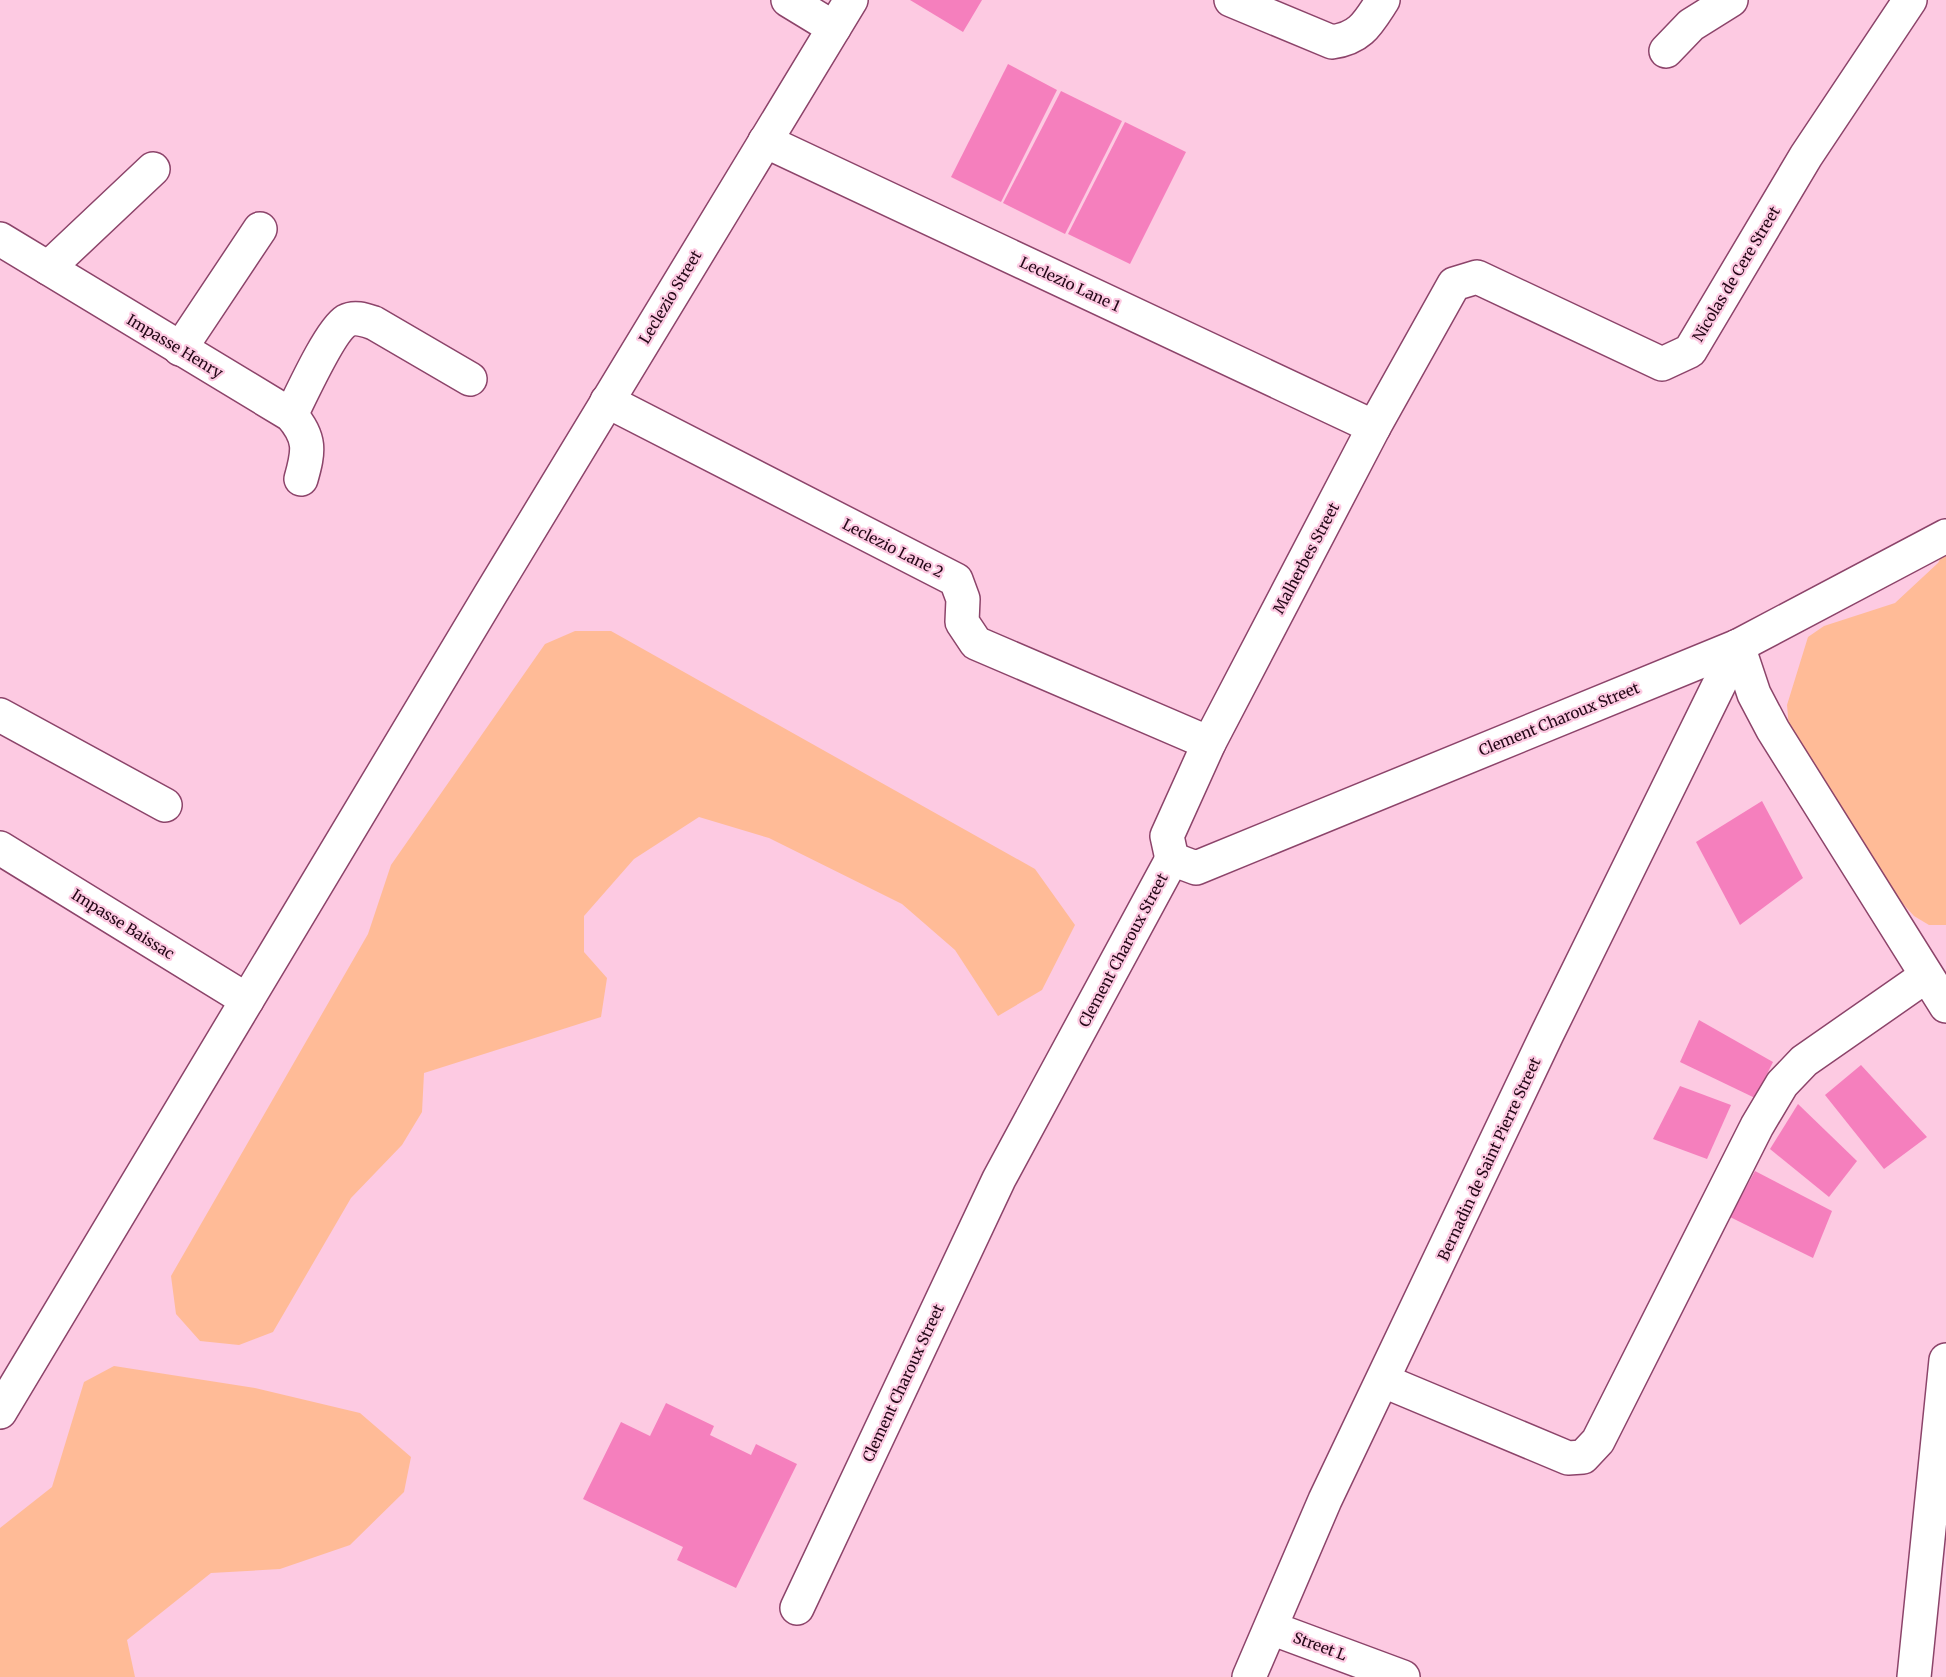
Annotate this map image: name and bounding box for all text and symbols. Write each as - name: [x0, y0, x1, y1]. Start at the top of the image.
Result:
- street label: Nicolas de Cere Street: [1688, 203, 1784, 345]
- street label: Leclezio Street: [635, 247, 705, 347]
- street label: Leclezio Lane 1: [1017, 252, 1123, 316]
- street label: Impasse Henry: [123, 310, 227, 382]
- street label: Malherbes Street: [1269, 499, 1343, 617]
- street label: Leclezio Lane 2: [839, 514, 947, 582]
- street label: Clement Charoux Street: [1476, 678, 1642, 760]
- street label: Clement Charoux Street: [1074, 870, 1172, 1030]
- street label: Impasse Baissac: [68, 885, 178, 963]
- street label: Bernadin de Saint Pierre Street: [1433, 1054, 1545, 1264]
- street label: Clement Charoux Street: [858, 1301, 948, 1465]
- street label: Street L: [1291, 1628, 1350, 1665]

